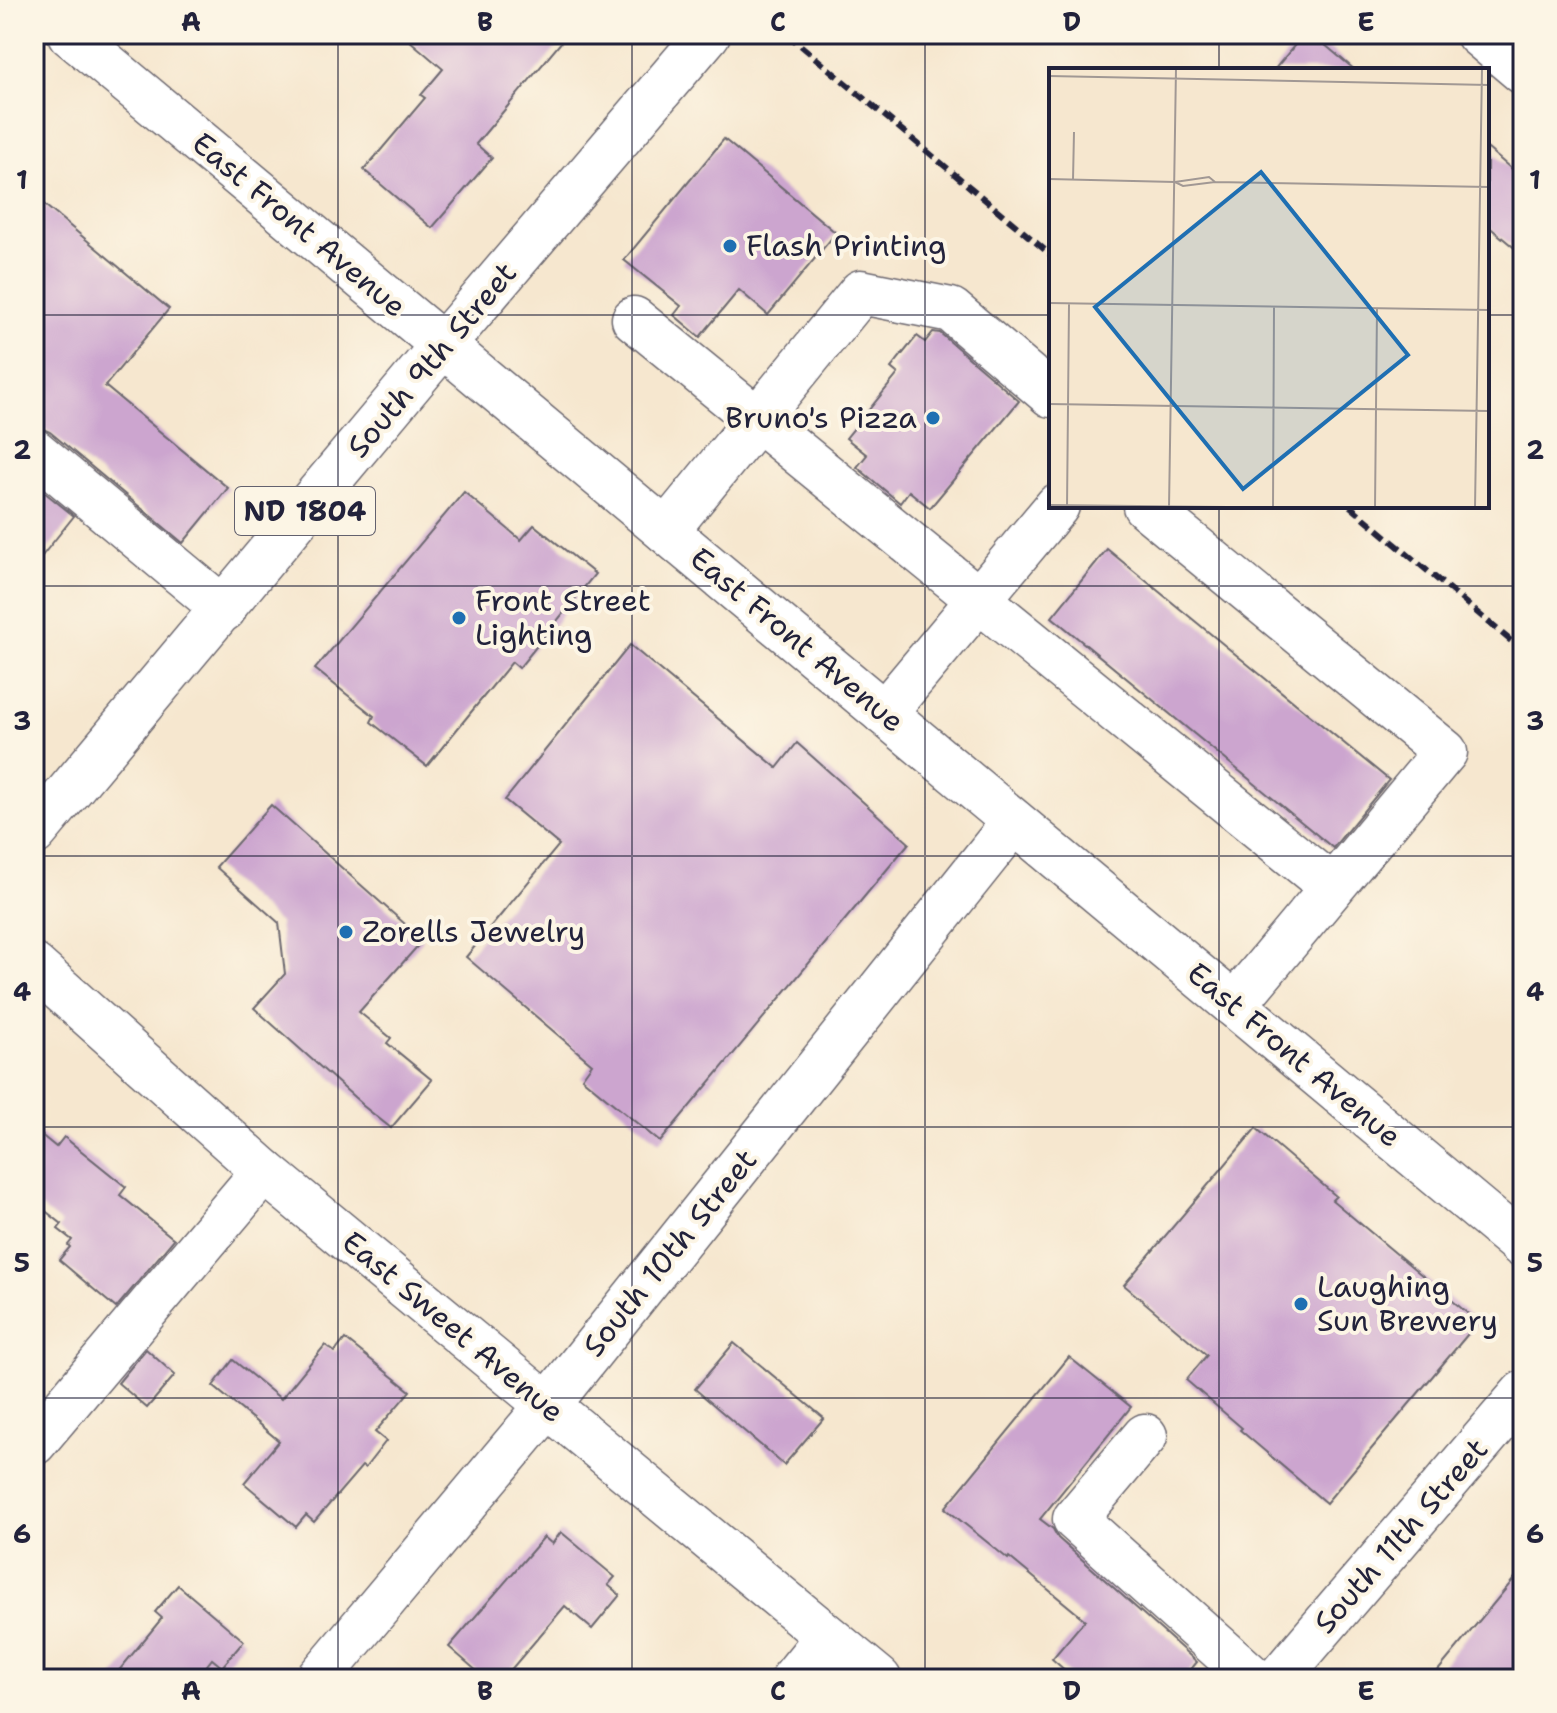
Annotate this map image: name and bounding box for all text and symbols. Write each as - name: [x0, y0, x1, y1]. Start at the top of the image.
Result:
- text: A: [181, 4, 201, 39]
- text: B: [477, 4, 493, 39]
- text: C: [770, 4, 786, 39]
- text: D: [1063, 4, 1081, 39]
- text: E: [1357, 4, 1375, 39]
- inset map: [1049, 68, 1489, 508]
- street label: East Front Avenue: [184, 123, 415, 326]
- text: 1: [16, 162, 28, 197]
- text: 1: [1529, 162, 1541, 197]
- place label: Flash Printing: [746, 225, 946, 266]
- marker: Flash Printing: [721, 237, 739, 255]
- street label: South 9th Street: [338, 253, 526, 466]
- place label: Bruno's Pizza: [725, 397, 917, 438]
- marker: Bruno's Pizza: [924, 409, 942, 427]
- text: 2: [13, 432, 31, 467]
- text: 2: [1526, 432, 1544, 467]
- road number: ND 1804: [235, 487, 375, 535]
- street label: East Front Avenue: [682, 538, 913, 741]
- place label: Front Street Lighting: [475, 580, 651, 655]
- marker: Front Street Lighting: [450, 609, 468, 627]
- text: 3: [13, 703, 31, 738]
- text: 3: [1526, 703, 1544, 738]
- place label: Zorells Jewelry: [362, 911, 585, 952]
- marker: Zorells Jewelry: [337, 923, 355, 941]
- street label: East Front Avenue: [1179, 953, 1410, 1156]
- text: 4: [13, 974, 31, 1009]
- text: 4: [1526, 974, 1544, 1009]
- street label: South 10th Street: [573, 1140, 766, 1365]
- street label: East Sweet Avenue: [334, 1222, 573, 1432]
- text: 5: [14, 1245, 30, 1280]
- text: 5: [1527, 1245, 1543, 1280]
- place label: Laughing Sun Brewery: [1317, 1266, 1498, 1341]
- marker: Laughing Sun Brewery: [1292, 1295, 1310, 1313]
- street label: South 11th Street: [1304, 1429, 1497, 1642]
- text: 6: [13, 1516, 31, 1551]
- text: 6: [1526, 1516, 1544, 1551]
- text: A: [181, 1673, 201, 1708]
- text: B: [477, 1673, 493, 1708]
- text: C: [770, 1673, 786, 1708]
- text: D: [1063, 1673, 1081, 1708]
- text: E: [1357, 1673, 1375, 1708]

